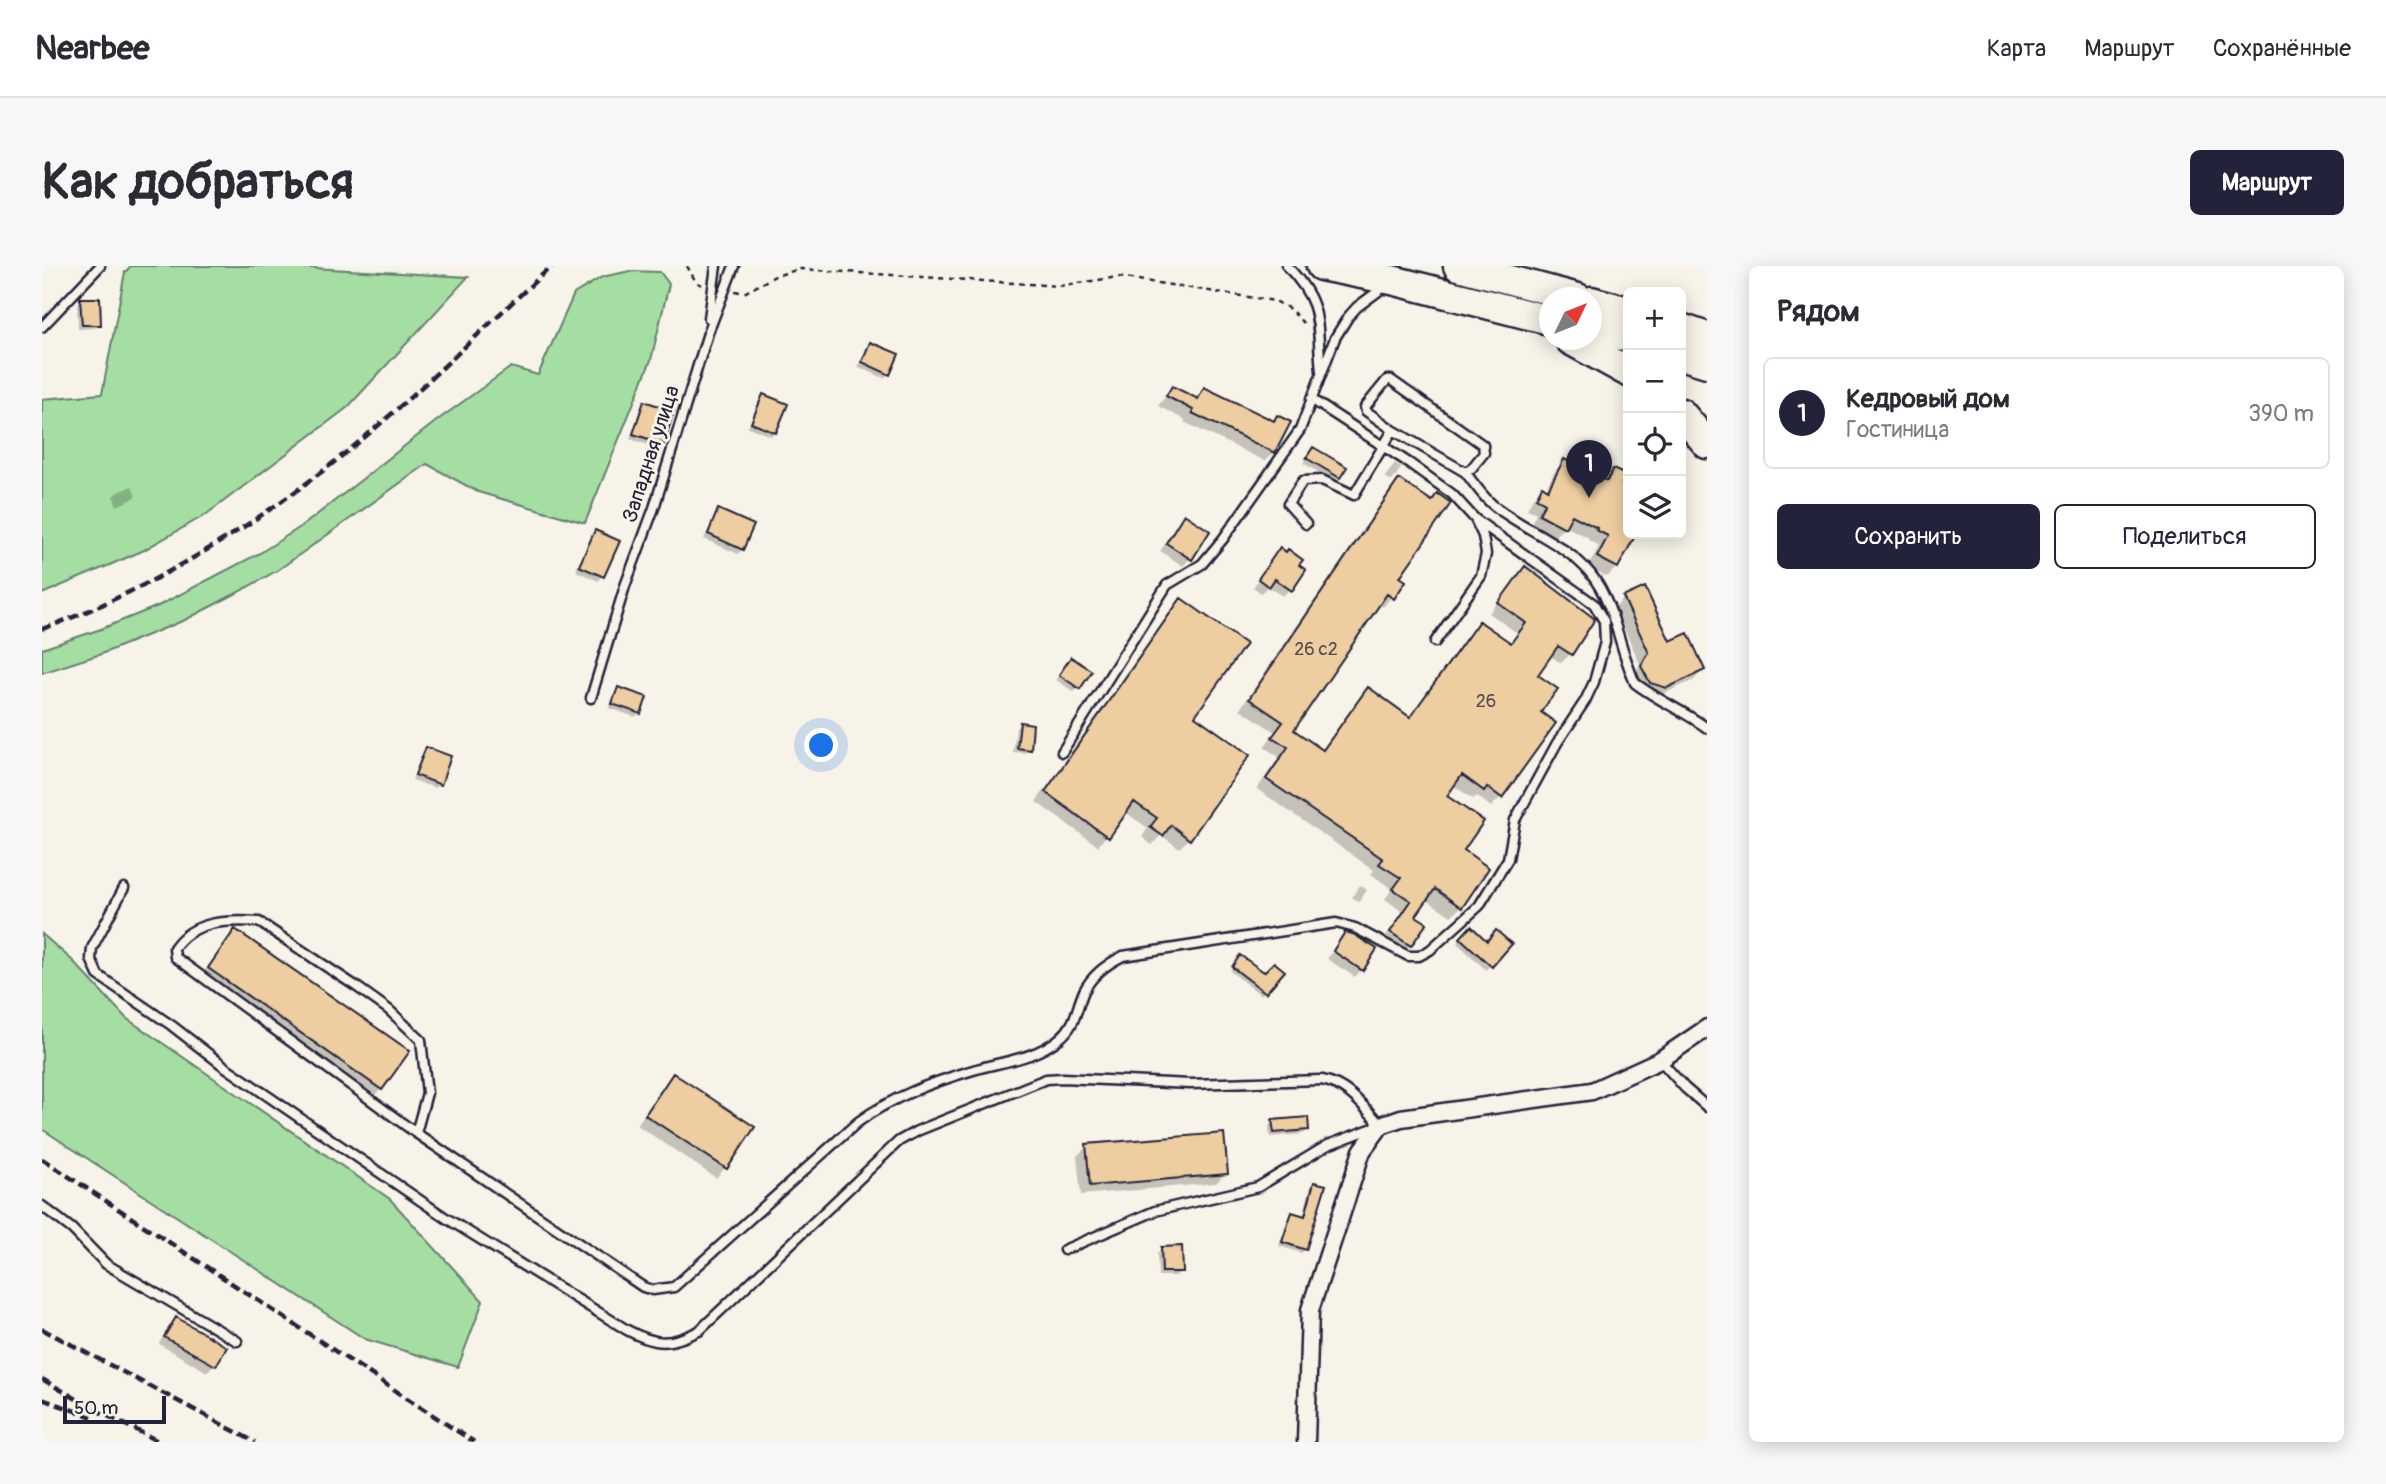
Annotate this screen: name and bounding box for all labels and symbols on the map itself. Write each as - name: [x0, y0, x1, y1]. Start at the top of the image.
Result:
- north arrow: [1539, 287, 1602, 350]
- street label: Западная улица: [616, 382, 686, 526]
- pin: 1: [1566, 440, 1612, 498]
- house number: 26 с2: [1294, 638, 1338, 661]
- house number: 26: [1476, 690, 1496, 713]
- your location: [804, 728, 838, 762]
- scale bar: [63, 1393, 166, 1425]

